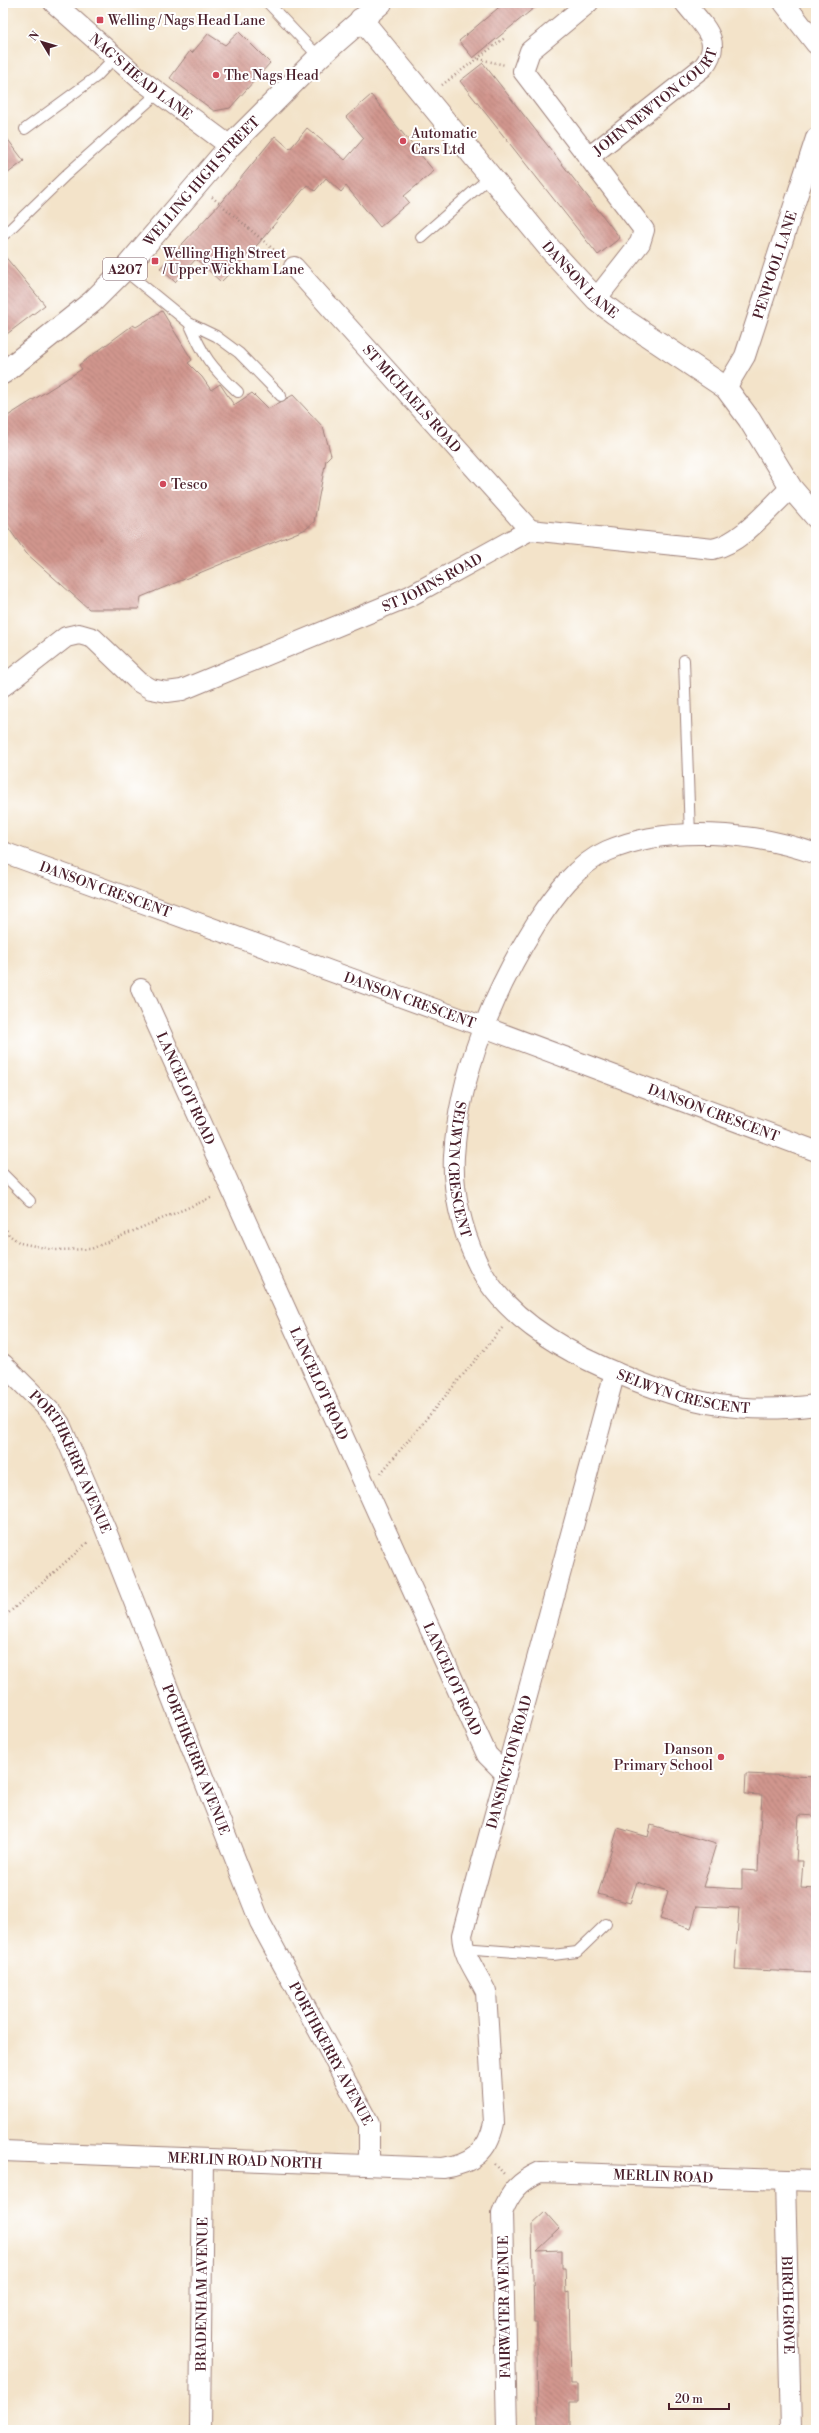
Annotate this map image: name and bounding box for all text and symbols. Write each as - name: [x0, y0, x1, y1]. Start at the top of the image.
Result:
- place label: Welling / Nags Head Lane: [107, 12, 265, 30]
- marker: Welling / Nags Head Lane: [95, 15, 105, 25]
- north arrow: [22, 22, 62, 62]
- text: N: [27, 28, 43, 44]
- street label: NAG'S HEAD LANE: [85, 30, 195, 125]
- street label: JOHN NEWTON COURT: [589, 46, 722, 161]
- place label: The Nags Head: [224, 67, 319, 85]
- marker: The Nags Head: [211, 70, 221, 80]
- street label: WELLING HIGH STREET: [140, 113, 264, 251]
- place label: Automatic Cars Ltd: [410, 125, 477, 159]
- marker: Automatic Cars Ltd: [398, 136, 408, 146]
- street label: PENPOOL LANE: [750, 209, 802, 322]
- street label: DANSON LANE: [537, 238, 622, 323]
- place label: Welling High Street / Upper Wickham Lane: [162, 245, 304, 279]
- marker: Welling High Street / Upper Wickham Lane: [150, 256, 160, 266]
- road number: A207: [103, 258, 147, 280]
- street label: ST MICHAELS ROAD: [358, 342, 465, 457]
- place label: Tesco: [171, 476, 208, 494]
- marker: Tesco: [158, 479, 168, 489]
- street label: ST JOHNS ROAD: [379, 550, 486, 617]
- street label: DANSON CRESCENT: [37, 858, 174, 922]
- street label: DANSON CRESCENT: [341, 969, 478, 1033]
- street label: LANCELOT ROAD: [152, 1029, 218, 1148]
- street label: DANSON CRESCENT: [645, 1081, 782, 1147]
- street label: SELWYN CRESCENT: [444, 1099, 474, 1240]
- street label: LANCELOT ROAD: [285, 1325, 352, 1443]
- street label: SELWYN CRESCENT: [614, 1366, 751, 1418]
- street label: PORTHKERRY AVENUE: [25, 1387, 114, 1536]
- street label: LANCELOT ROAD: [418, 1620, 485, 1739]
- street label: PORTHKERRY AVENUE: [157, 1682, 233, 1838]
- street label: DANSINGTON ROAD: [483, 1693, 537, 1831]
- place label: Danson Primary School: [614, 1741, 714, 1775]
- marker: Danson Primary School: [716, 1752, 726, 1762]
- street label: PORTHKERRY AVENUE: [284, 1979, 376, 2129]
- street label: MERLIN ROAD NORTH: [167, 2149, 323, 2173]
- street label: MERLIN ROAD: [613, 2166, 714, 2188]
- street label: BRADENHAM AVENUE: [193, 2217, 212, 2372]
- street label: FAIRWATER AVENUE: [495, 2235, 515, 2379]
- street label: BIRCH GROVE: [777, 2255, 797, 2354]
- scale bar: [669, 2385, 729, 2411]
- text: 20 m: [675, 2392, 703, 2407]

